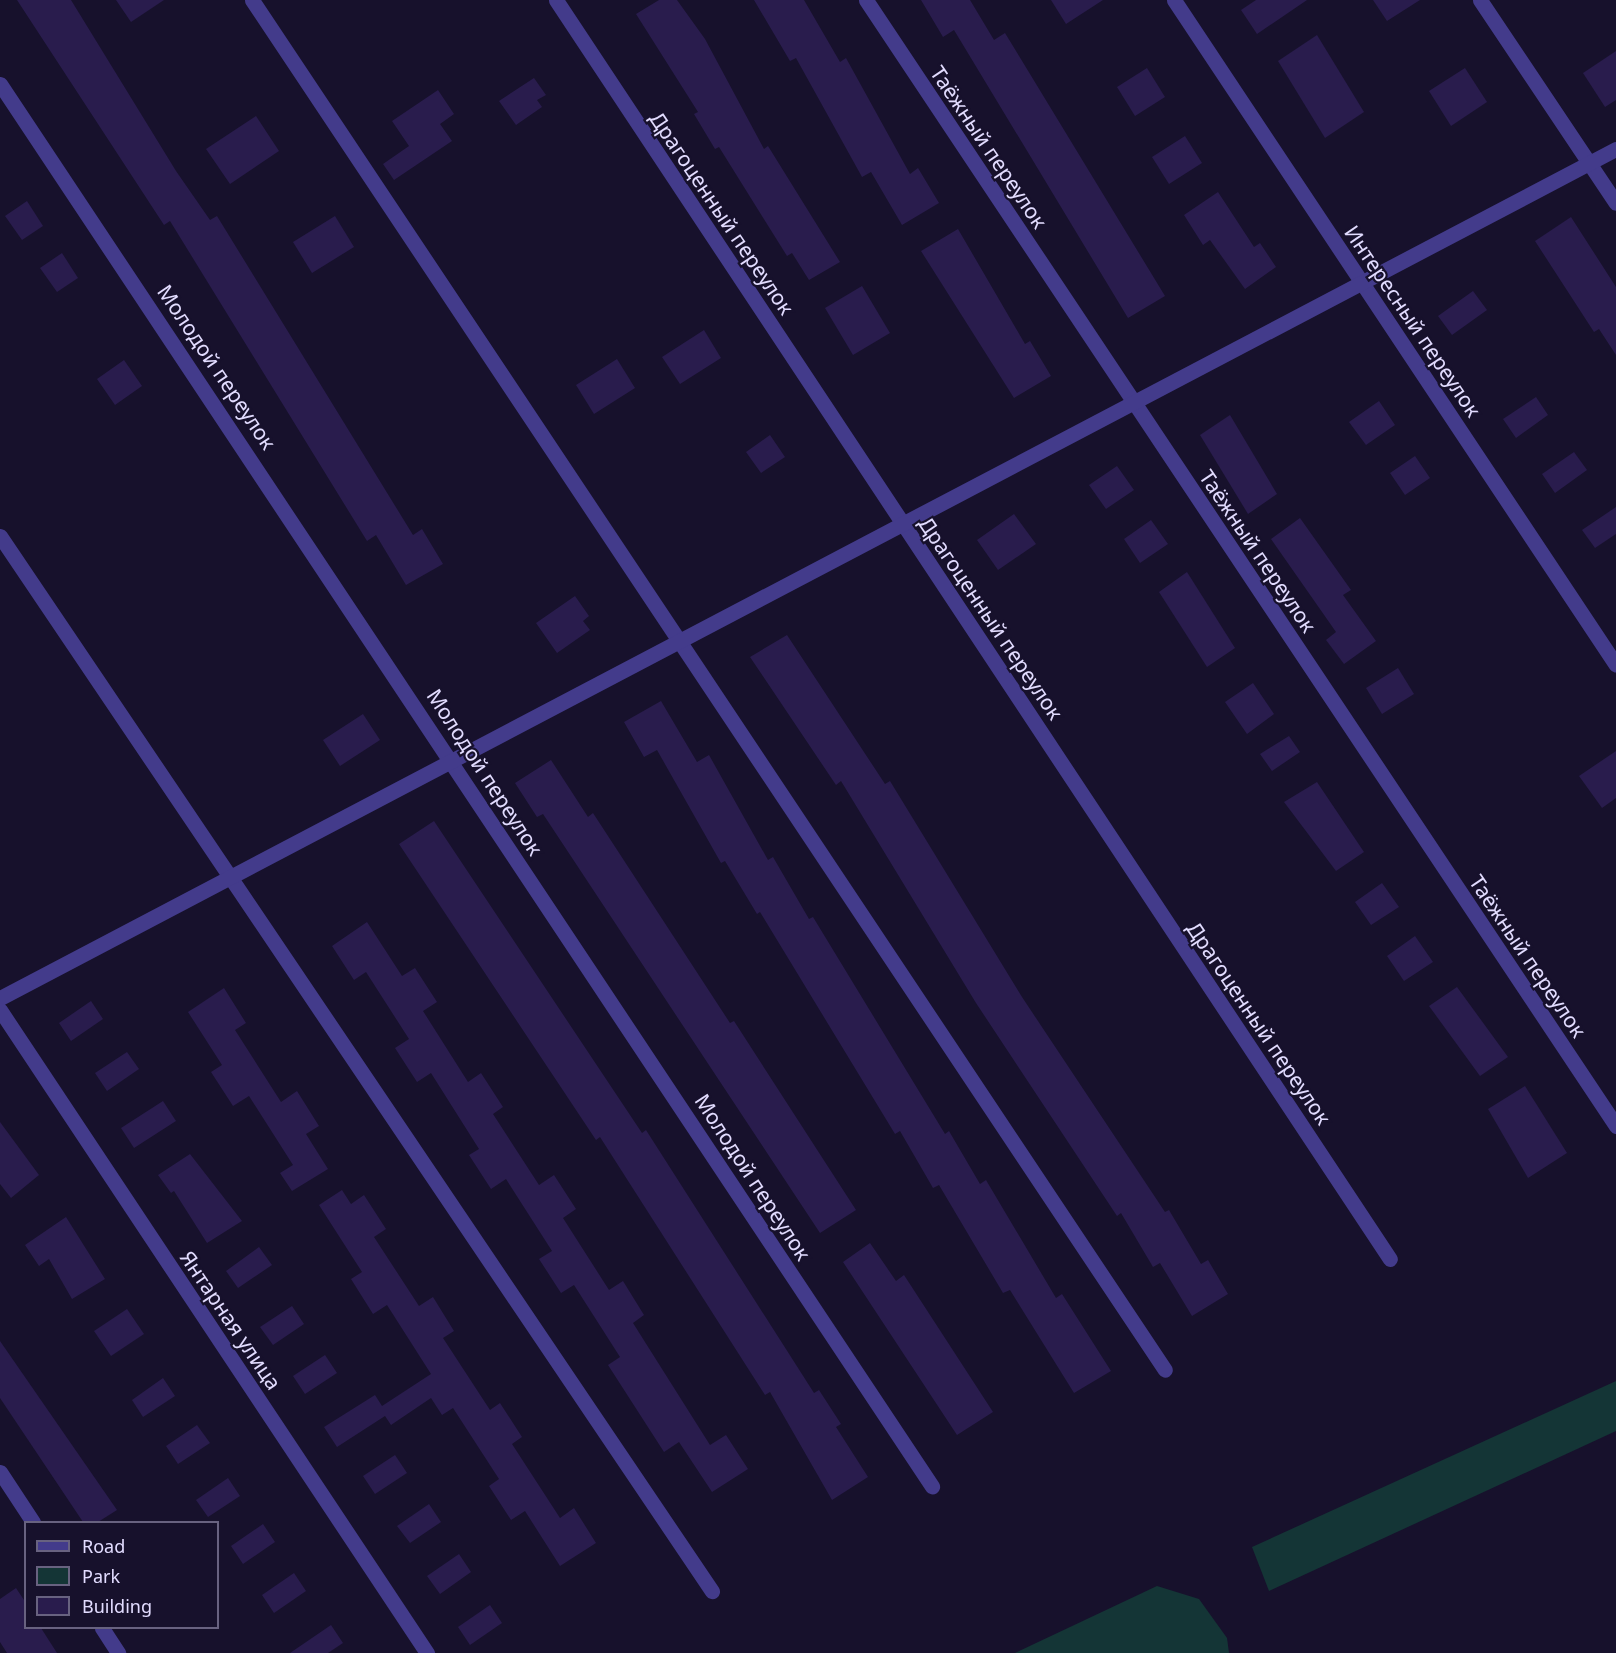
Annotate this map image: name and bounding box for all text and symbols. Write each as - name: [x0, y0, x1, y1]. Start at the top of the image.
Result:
- street label: Таёжный переулок: [925, 61, 1053, 233]
- street label: Драгоценный переулок: [645, 107, 799, 319]
- street label: Интересный переулок: [1339, 220, 1487, 422]
- street label: Молодой переулок: [152, 280, 282, 454]
- street label: Таёжный переулок: [1194, 465, 1322, 637]
- street label: Драгоценный переулок: [914, 512, 1068, 724]
- street label: Молодой переулок: [422, 684, 548, 860]
- street label: Таёжный переулок: [1464, 870, 1592, 1042]
- street label: Драгоценный переулок: [1182, 917, 1336, 1129]
- street label: Молодой переулок: [690, 1089, 816, 1265]
- street label: Янтарная улица: [175, 1246, 287, 1394]
- legend: [24, 1521, 219, 1629]
- text: Road: [82, 1534, 125, 1558]
- text: Park: [82, 1564, 120, 1588]
- text: Building: [82, 1594, 152, 1618]

